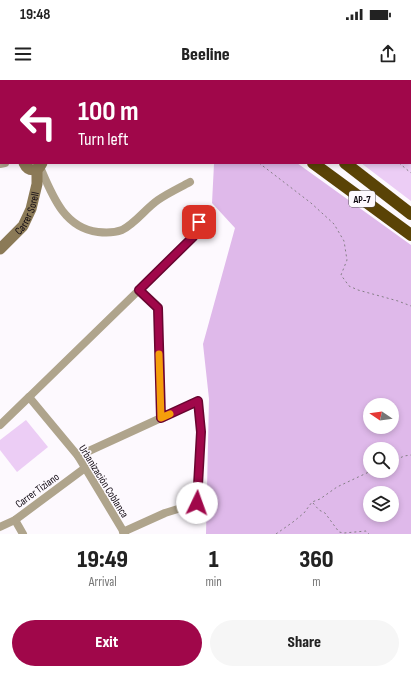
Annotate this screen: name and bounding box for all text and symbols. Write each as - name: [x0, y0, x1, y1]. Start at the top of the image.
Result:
- text: 19:48: [20, 5, 50, 24]
- icon: menu: [12, 43, 34, 65]
- icon: share: [377, 43, 399, 65]
- text: Beeline: [181, 44, 230, 65]
- text: 100 m: [78, 95, 139, 128]
- icon: left: [12, 96, 64, 148]
- text: Turn left: [78, 129, 129, 150]
- street label: Carrer Sorell: [12, 191, 42, 238]
- road number: AP-7: [349, 191, 375, 207]
- pin: [182, 205, 216, 239]
- icon: arrive: [188, 211, 210, 233]
- north arrow: [363, 398, 399, 434]
- map controls: [363, 398, 399, 522]
- street label: Urbanización Coblanca: [76, 442, 131, 520]
- button: search: [363, 442, 399, 478]
- street label: Carrer Tiziano: [13, 470, 62, 511]
- position arrow: [176, 482, 218, 524]
- button: layers: [363, 486, 399, 522]
- text: 19:49: [77, 545, 128, 574]
- text: 1: [209, 545, 219, 574]
- text: 360: [299, 545, 334, 574]
- text: Arrival: [89, 574, 117, 590]
- text: min: [205, 574, 222, 590]
- text: m: [312, 574, 321, 590]
- button: Exit: [12, 620, 202, 666]
- button: Share: [210, 620, 399, 666]

